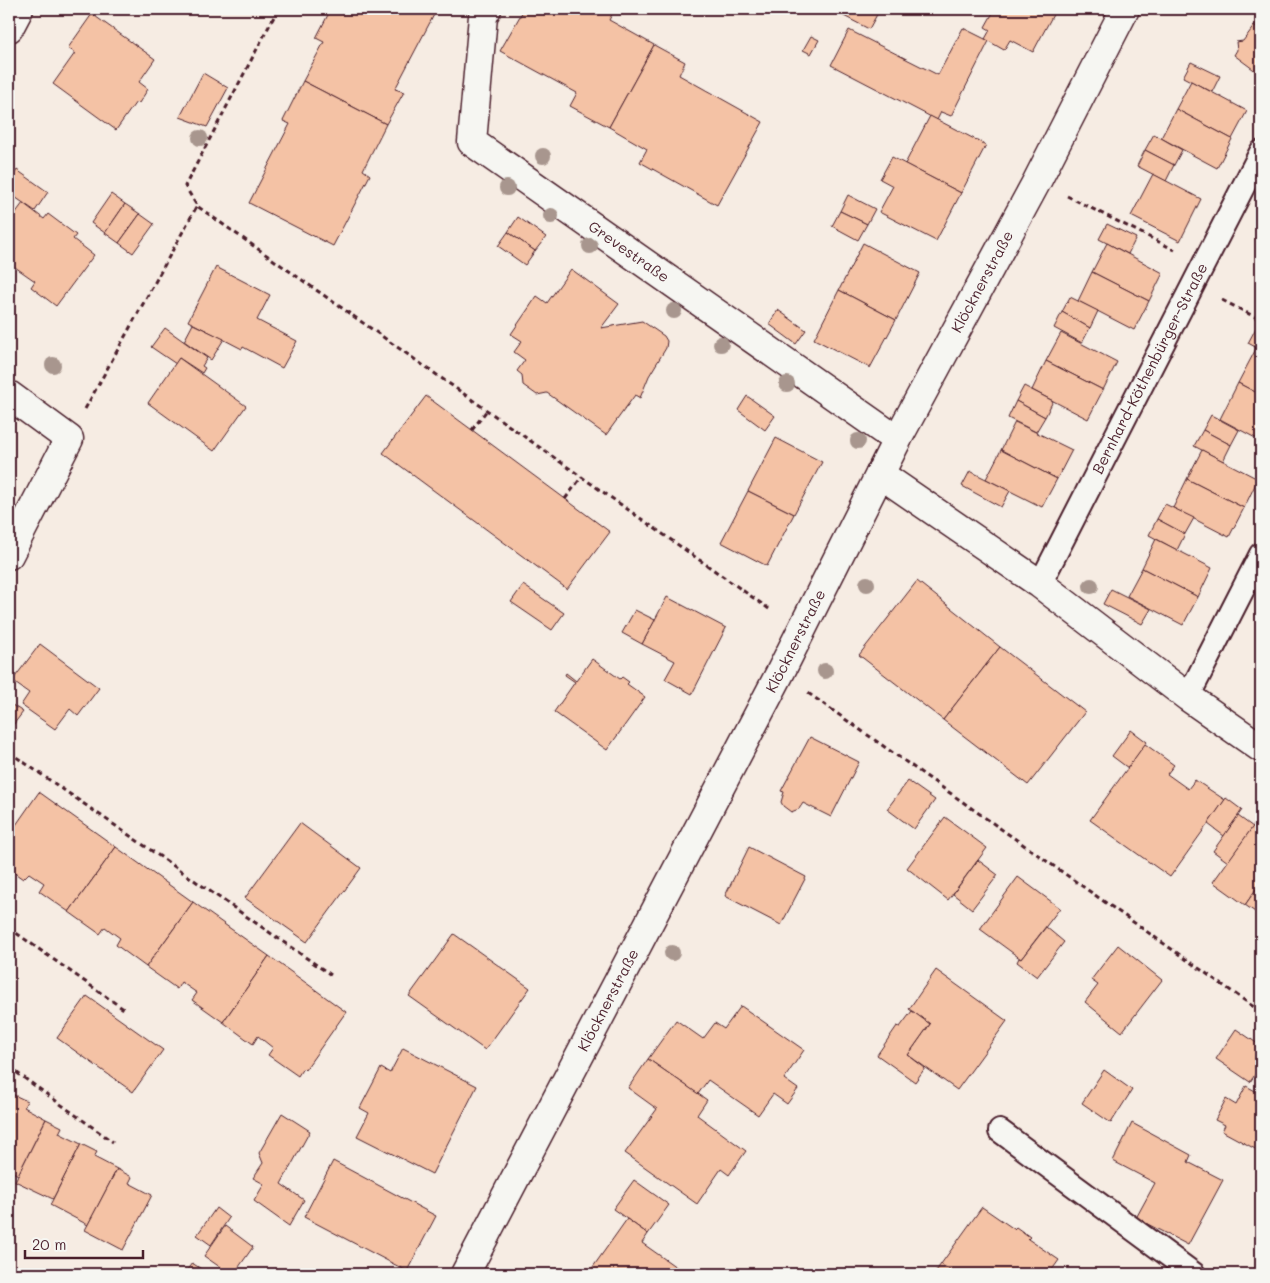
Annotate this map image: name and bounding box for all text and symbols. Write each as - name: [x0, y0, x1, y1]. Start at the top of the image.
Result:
- street label: Grevestraße: [585, 216, 674, 286]
- street label: Klöcknerstraße: [946, 227, 1017, 336]
- street label: Bernhard-Köthenbürger-Straße: [1087, 259, 1212, 477]
- street label: Klöcknerstraße: [760, 586, 829, 696]
- street label: Klöcknerstraße: [572, 945, 643, 1055]
- scale bar: [25, 1228, 142, 1260]
- text: 20 m: [32, 1234, 66, 1254]

